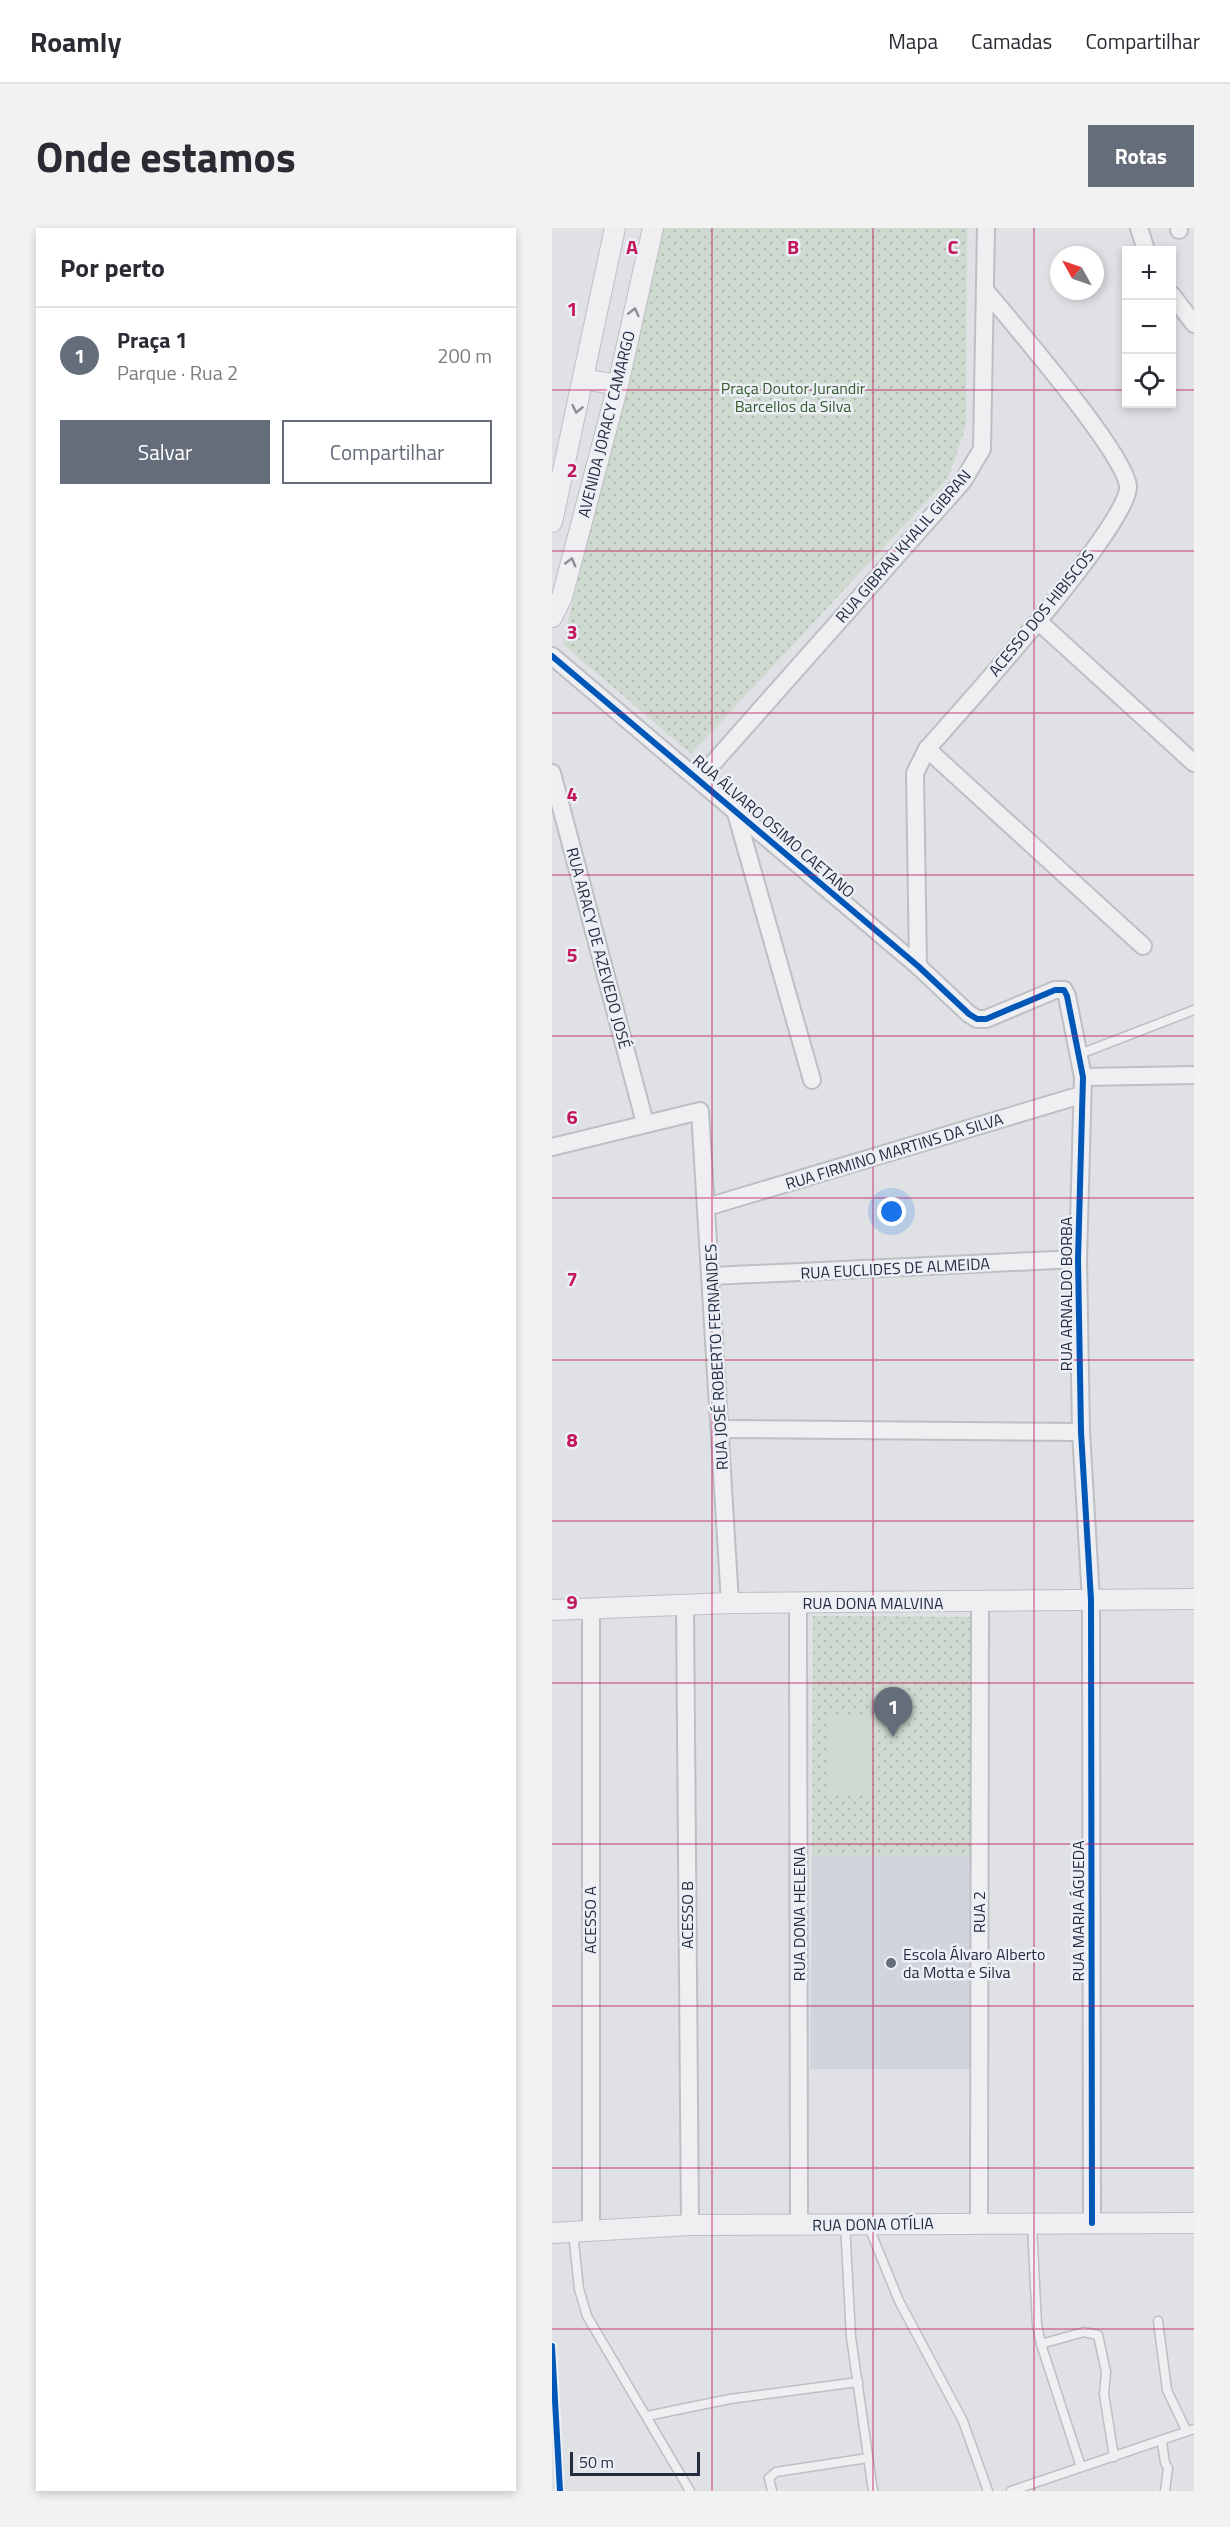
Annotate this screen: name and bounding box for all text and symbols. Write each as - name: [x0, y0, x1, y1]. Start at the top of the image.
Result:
- text: Roamly: [30, 20, 121, 63]
- text: Mapa: [888, 25, 938, 57]
- text: Camadas: [971, 25, 1052, 57]
- text: Compartilhar: [1085, 25, 1200, 57]
- text: Onde estamos: [36, 124, 296, 188]
- button: Rotas: [1088, 125, 1194, 187]
- text: A: [626, 231, 638, 262]
- text: B: [787, 231, 799, 262]
- text: C: [948, 231, 959, 262]
- north arrow: [1050, 246, 1104, 300]
- map controls: [1122, 246, 1176, 408]
- button: +: [1122, 246, 1176, 300]
- text: Por perto: [60, 248, 165, 287]
- text: 1: [566, 293, 578, 324]
- button: −: [1122, 300, 1176, 354]
- one-way arrow: [627, 307, 640, 317]
- text: Praça 1: [117, 323, 188, 357]
- street label: AVENIDA JORACY CAMARGO: [571, 328, 641, 520]
- text: 1: [74, 340, 85, 371]
- text: 200 m: [437, 340, 492, 371]
- button: locate: [1122, 354, 1176, 408]
- text: Parque · Rua 2: [117, 357, 238, 388]
- park label: Praça Doutor Jurandir Barcellos da Silva: [721, 376, 866, 418]
- one-way arrow: [571, 403, 584, 413]
- button: Salvar: [60, 420, 270, 484]
- button: Compartilhar: [282, 420, 492, 484]
- text: 2: [566, 454, 578, 485]
- street label: RUA GIBRAN KHALIL GIBRAN: [830, 464, 976, 628]
- street label: ACESSO DOS HIBISCOS: [982, 545, 1100, 681]
- one-way arrow: [564, 557, 577, 567]
- text: 3: [566, 616, 578, 647]
- street label: RUA ÁLVARO OSIMO CAETANO: [688, 749, 860, 903]
- text: 4: [566, 778, 578, 809]
- street label: RUA ARACY DE AZEVEDO JOSÉ: [561, 845, 637, 1051]
- text: 5: [566, 939, 578, 970]
- text: 6: [566, 1101, 578, 1132]
- street label: RUA FIRMINO MARTINS DA SILVA: [782, 1106, 1006, 1196]
- your location: [877, 1197, 906, 1226]
- street label: RUA ARNALDO BORBA: [1054, 1216, 1078, 1371]
- street label: RUA JOSÉ ROBERTO FERNANDES: [698, 1243, 734, 1471]
- street label: RUA EUCLIDES DE ALMEIDA: [800, 1251, 991, 1285]
- text: 7: [566, 1263, 578, 1294]
- text: 8: [566, 1424, 578, 1455]
- text: 9: [566, 1586, 578, 1617]
- street label: RUA DONA MALVINA: [802, 1591, 944, 1615]
- pin: 1: [874, 1688, 912, 1737]
- street label: RUA MARIA ÁGUEDA: [1066, 1840, 1090, 1981]
- street label: RUA DONA HELENA: [787, 1846, 811, 1981]
- street label: ACESSO B: [675, 1881, 699, 1949]
- street label: ACESSO A: [578, 1886, 602, 1954]
- street label: RUA 2: [967, 1891, 991, 1933]
- place label: Escola Álvaro Alberto da Motta e Silva: [903, 1942, 1045, 1984]
- marker: Escola Álvaro Alberto da Motta e Silva: [884, 1956, 898, 1970]
- street label: RUA DONA OTÍLIA: [812, 2211, 934, 2237]
- scale bar: [570, 2449, 700, 2476]
- text: 50 m: [579, 2450, 614, 2474]

